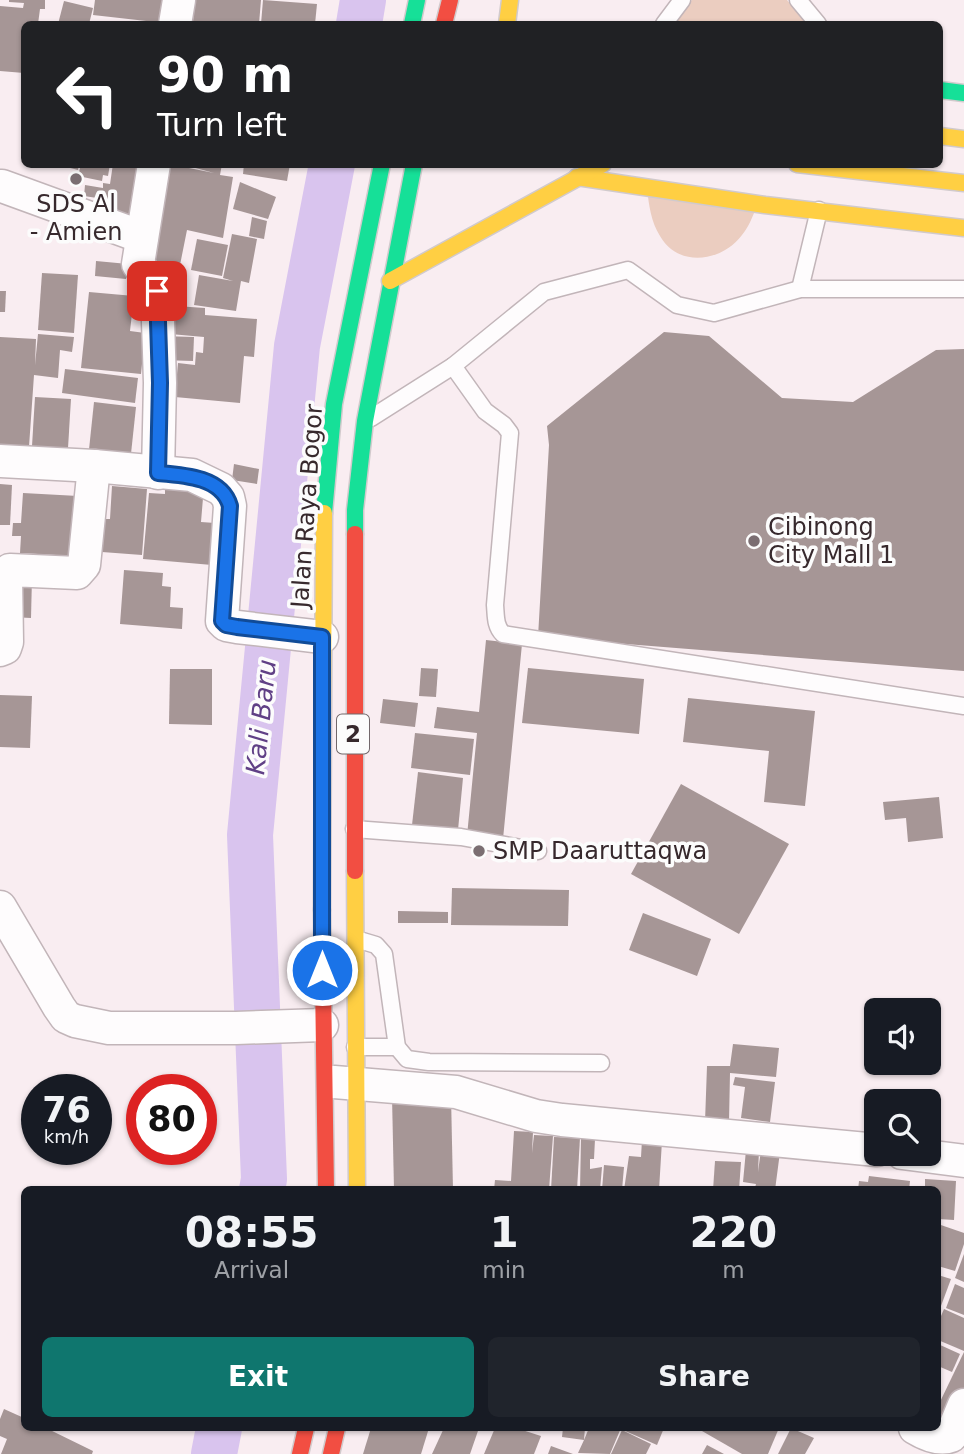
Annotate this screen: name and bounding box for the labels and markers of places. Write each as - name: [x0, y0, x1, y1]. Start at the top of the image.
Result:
- marker: SDS Al - Amien: [68, 171, 84, 187]
- place label: SDS Al - Amien: [30, 190, 122, 246]
- pin: [127, 261, 187, 321]
- place label: Cibinong City Mall 1: [768, 513, 894, 569]
- marker: Cibinong City Mall 1: [746, 533, 762, 549]
- place label: SMP Daaruttaqwa: [493, 837, 707, 865]
- marker: SMP Daaruttaqwa: [471, 843, 487, 859]

